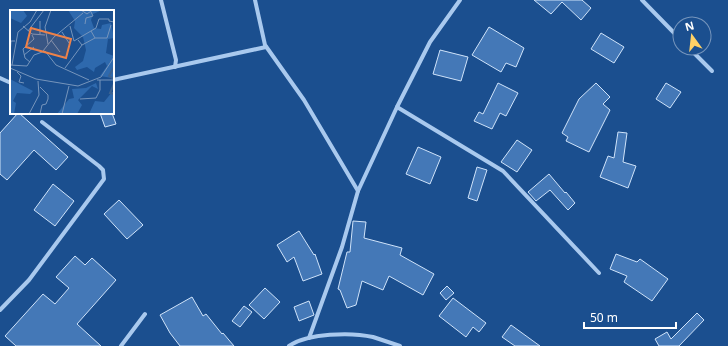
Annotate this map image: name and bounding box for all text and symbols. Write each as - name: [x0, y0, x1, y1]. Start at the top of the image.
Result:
- inset map: [10, 10, 114, 114]
- north arrow: [672, 16, 712, 56]
- text: N: [683, 17, 696, 34]
- scale bar: [584, 304, 676, 330]
- text: 50 m: [590, 309, 618, 326]

